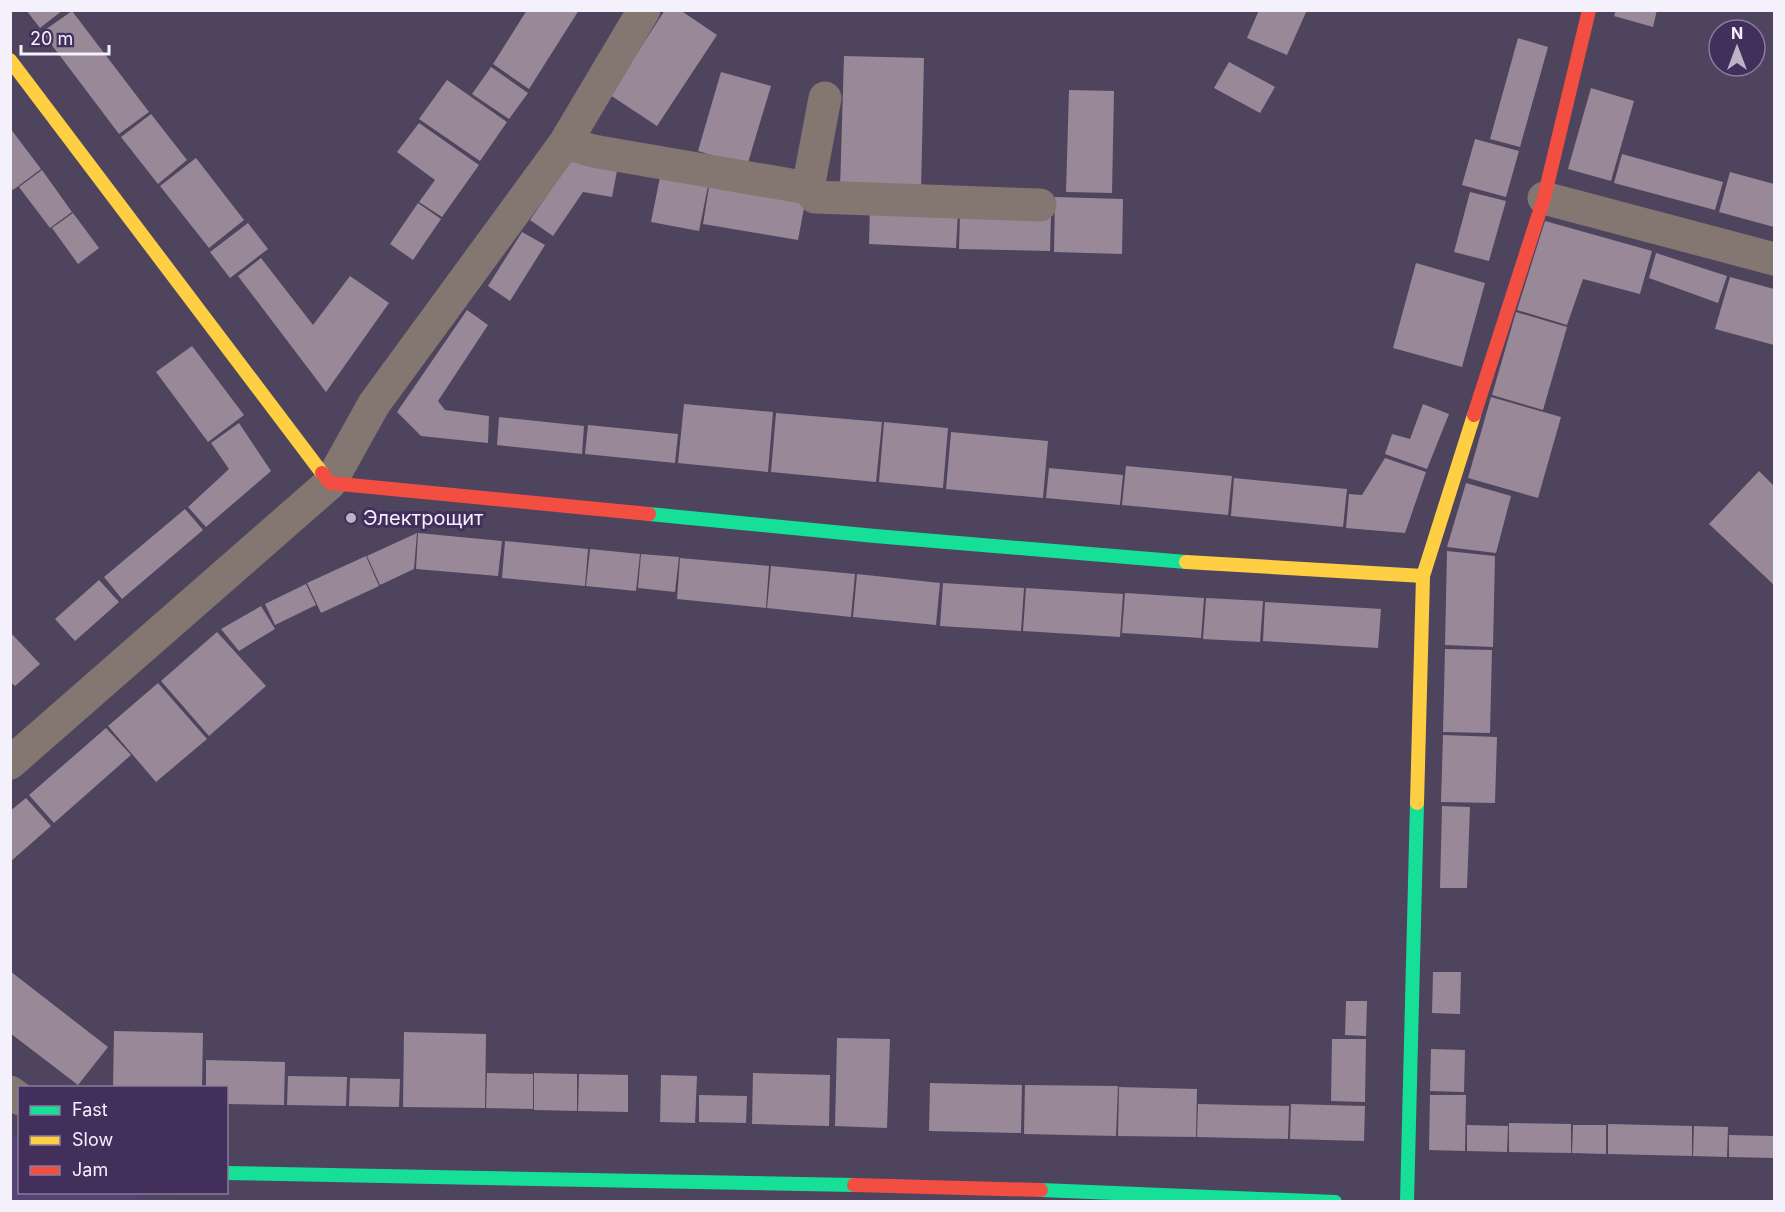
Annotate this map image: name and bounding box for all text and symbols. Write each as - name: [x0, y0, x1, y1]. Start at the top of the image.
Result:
- scale bar: [21, 18, 110, 56]
- north arrow: [1707, 18, 1767, 78]
- text: N: [1731, 23, 1743, 43]
- text: 20 m: [30, 28, 73, 49]
- place label: Электрощит: [363, 506, 484, 530]
- marker: Электрощит: [344, 511, 358, 525]
- legend: [18, 1086, 228, 1194]
- text: Fast: [72, 1099, 108, 1120]
- text: Slow: [72, 1129, 113, 1150]
- text: Jam: [72, 1159, 108, 1180]

